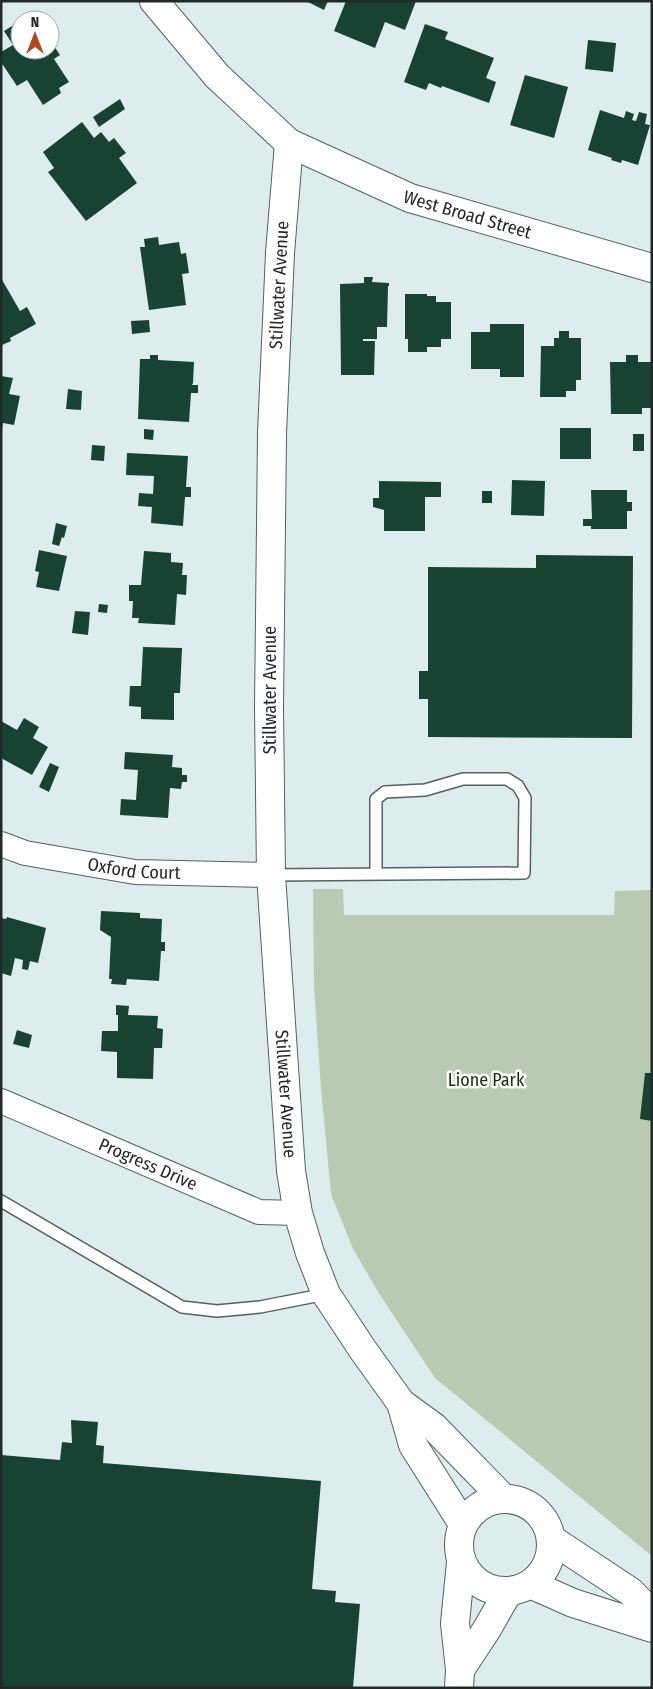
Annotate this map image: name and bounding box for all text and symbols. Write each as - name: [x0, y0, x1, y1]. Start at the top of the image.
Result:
- north arrow: [10, 10, 60, 60]
- text: N: [31, 14, 39, 31]
- street label: West Broad Street: [401, 186, 534, 244]
- street label: Stillwater Avenue: [265, 220, 293, 350]
- street label: Stillwater Avenue: [259, 626, 281, 754]
- street label: Oxford Court: [86, 853, 181, 884]
- street label: Stillwater Avenue: [270, 1029, 301, 1159]
- park label: Lione Park: [448, 1069, 525, 1091]
- street label: Progress Drive: [95, 1133, 201, 1195]

